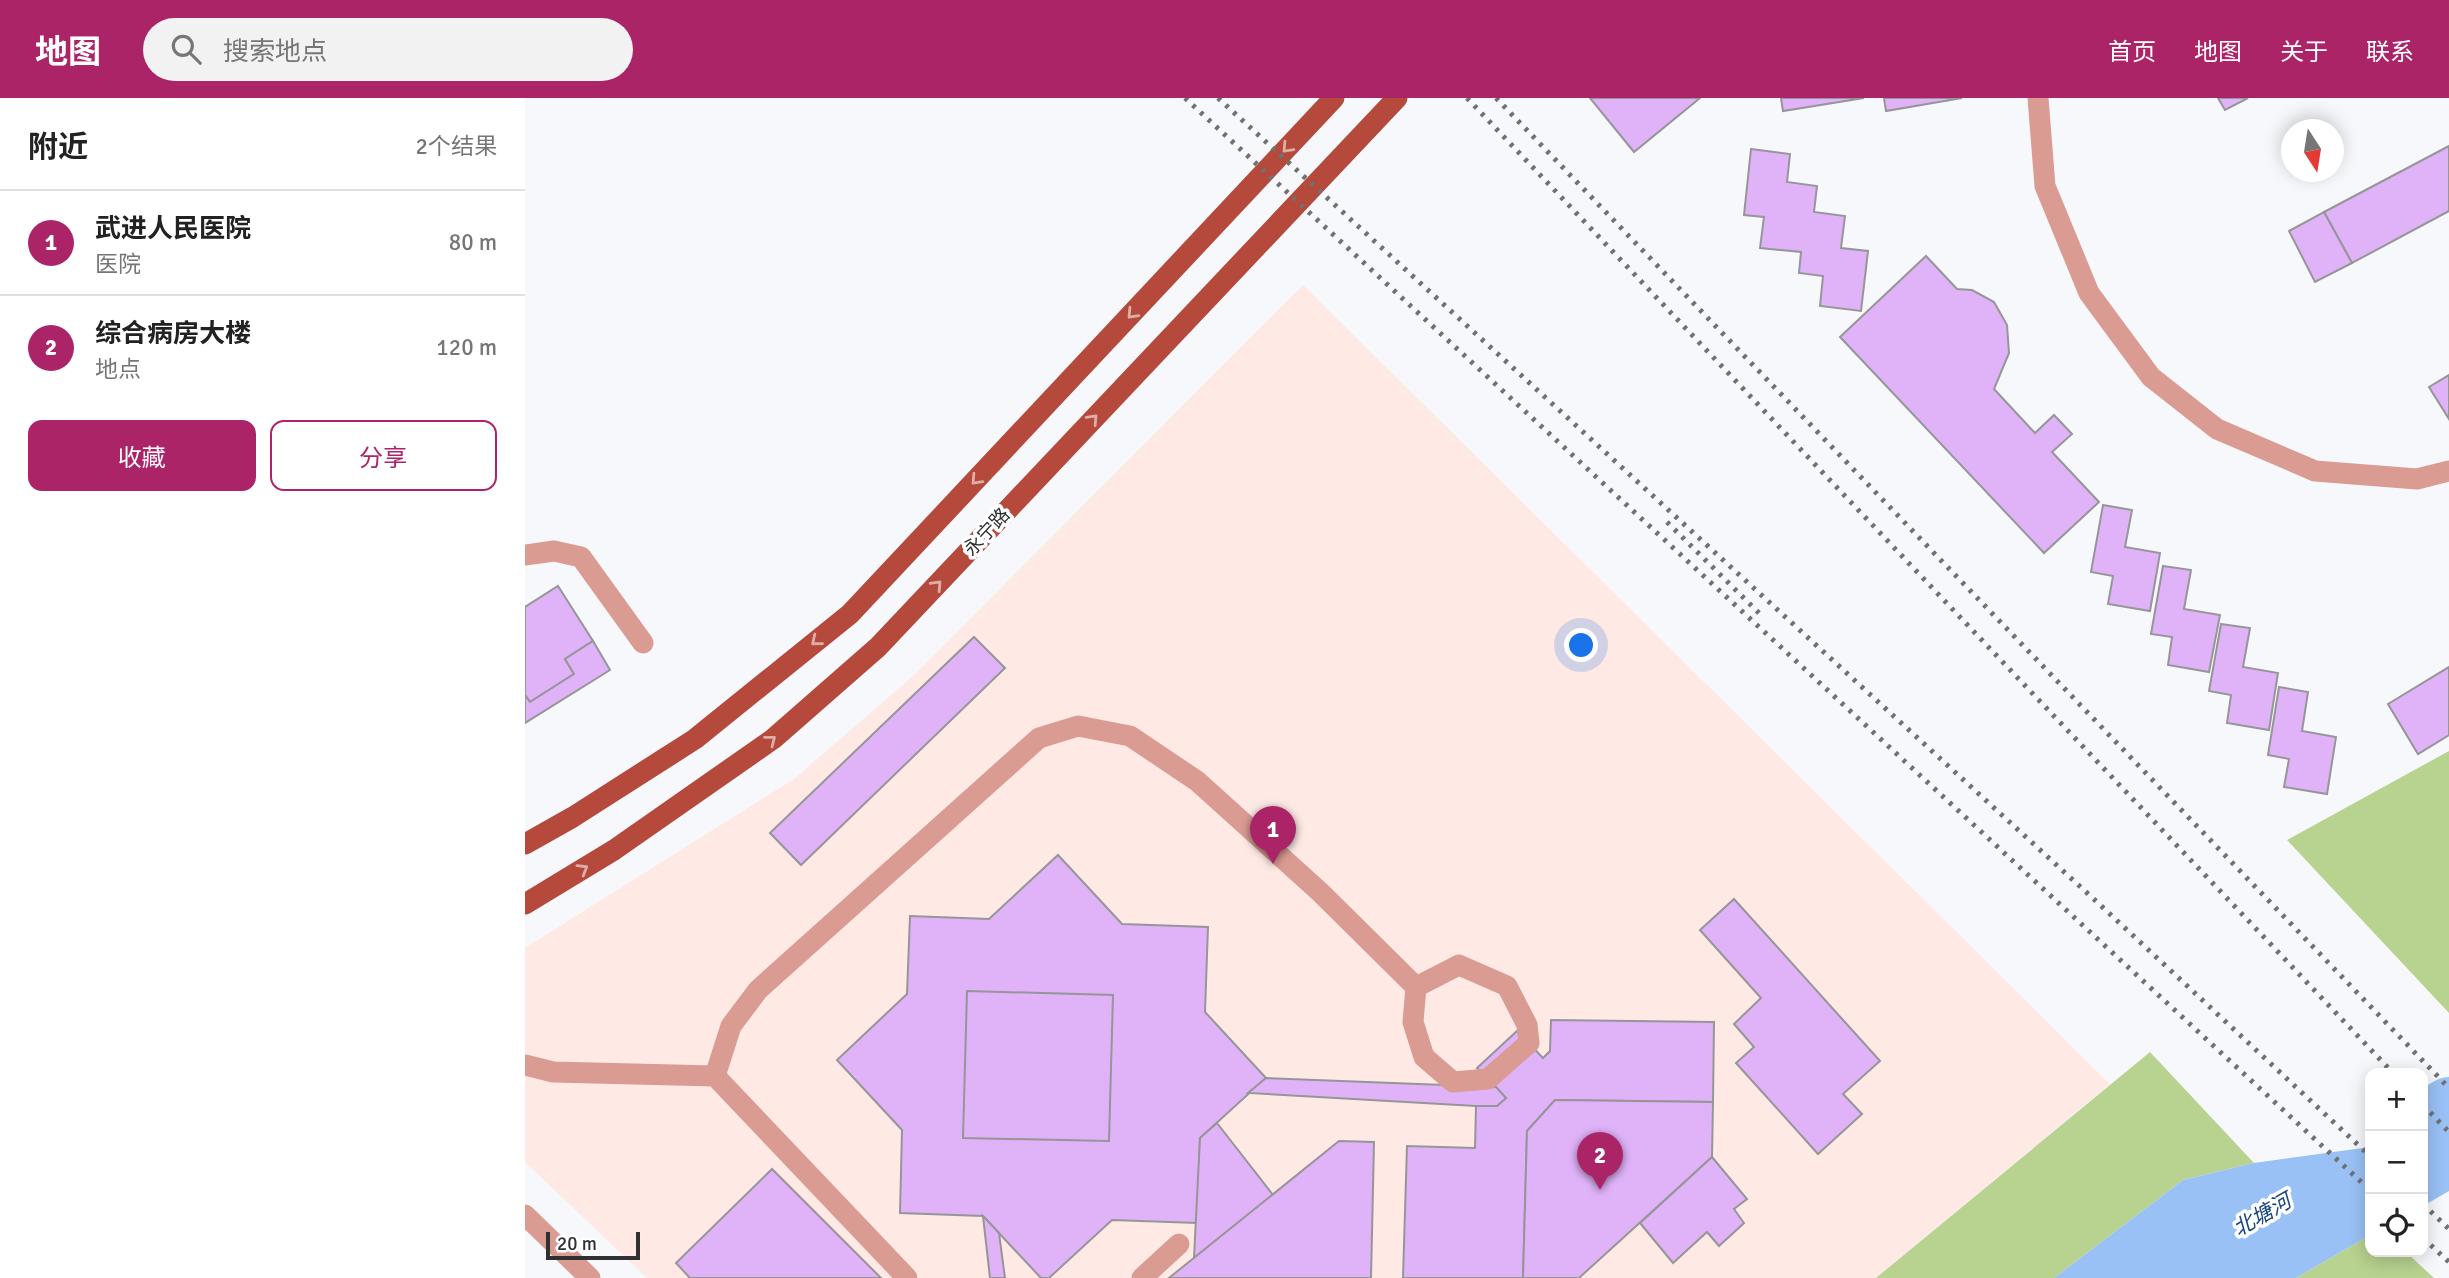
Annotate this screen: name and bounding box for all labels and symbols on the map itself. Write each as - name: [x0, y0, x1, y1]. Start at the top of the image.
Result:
- north arrow: [2281, 119, 2344, 182]
- one-way arrow: [1283, 140, 1296, 153]
- one-way arrow: [1127, 306, 1140, 319]
- one-way arrow: [1084, 415, 1097, 428]
- one-way arrow: [972, 472, 984, 485]
- street label: 永宁路: [959, 503, 1015, 561]
- one-way arrow: [928, 580, 941, 593]
- your location: [1564, 628, 1598, 662]
- one-way arrow: [812, 633, 825, 645]
- one-way arrow: [763, 736, 775, 749]
- pin: 1: [1250, 806, 1296, 864]
- one-way arrow: [576, 864, 589, 877]
- pin: 2: [1577, 1132, 1623, 1190]
- water label: 北塘河: [2228, 1186, 2299, 1242]
- scale bar: [546, 1229, 641, 1261]

